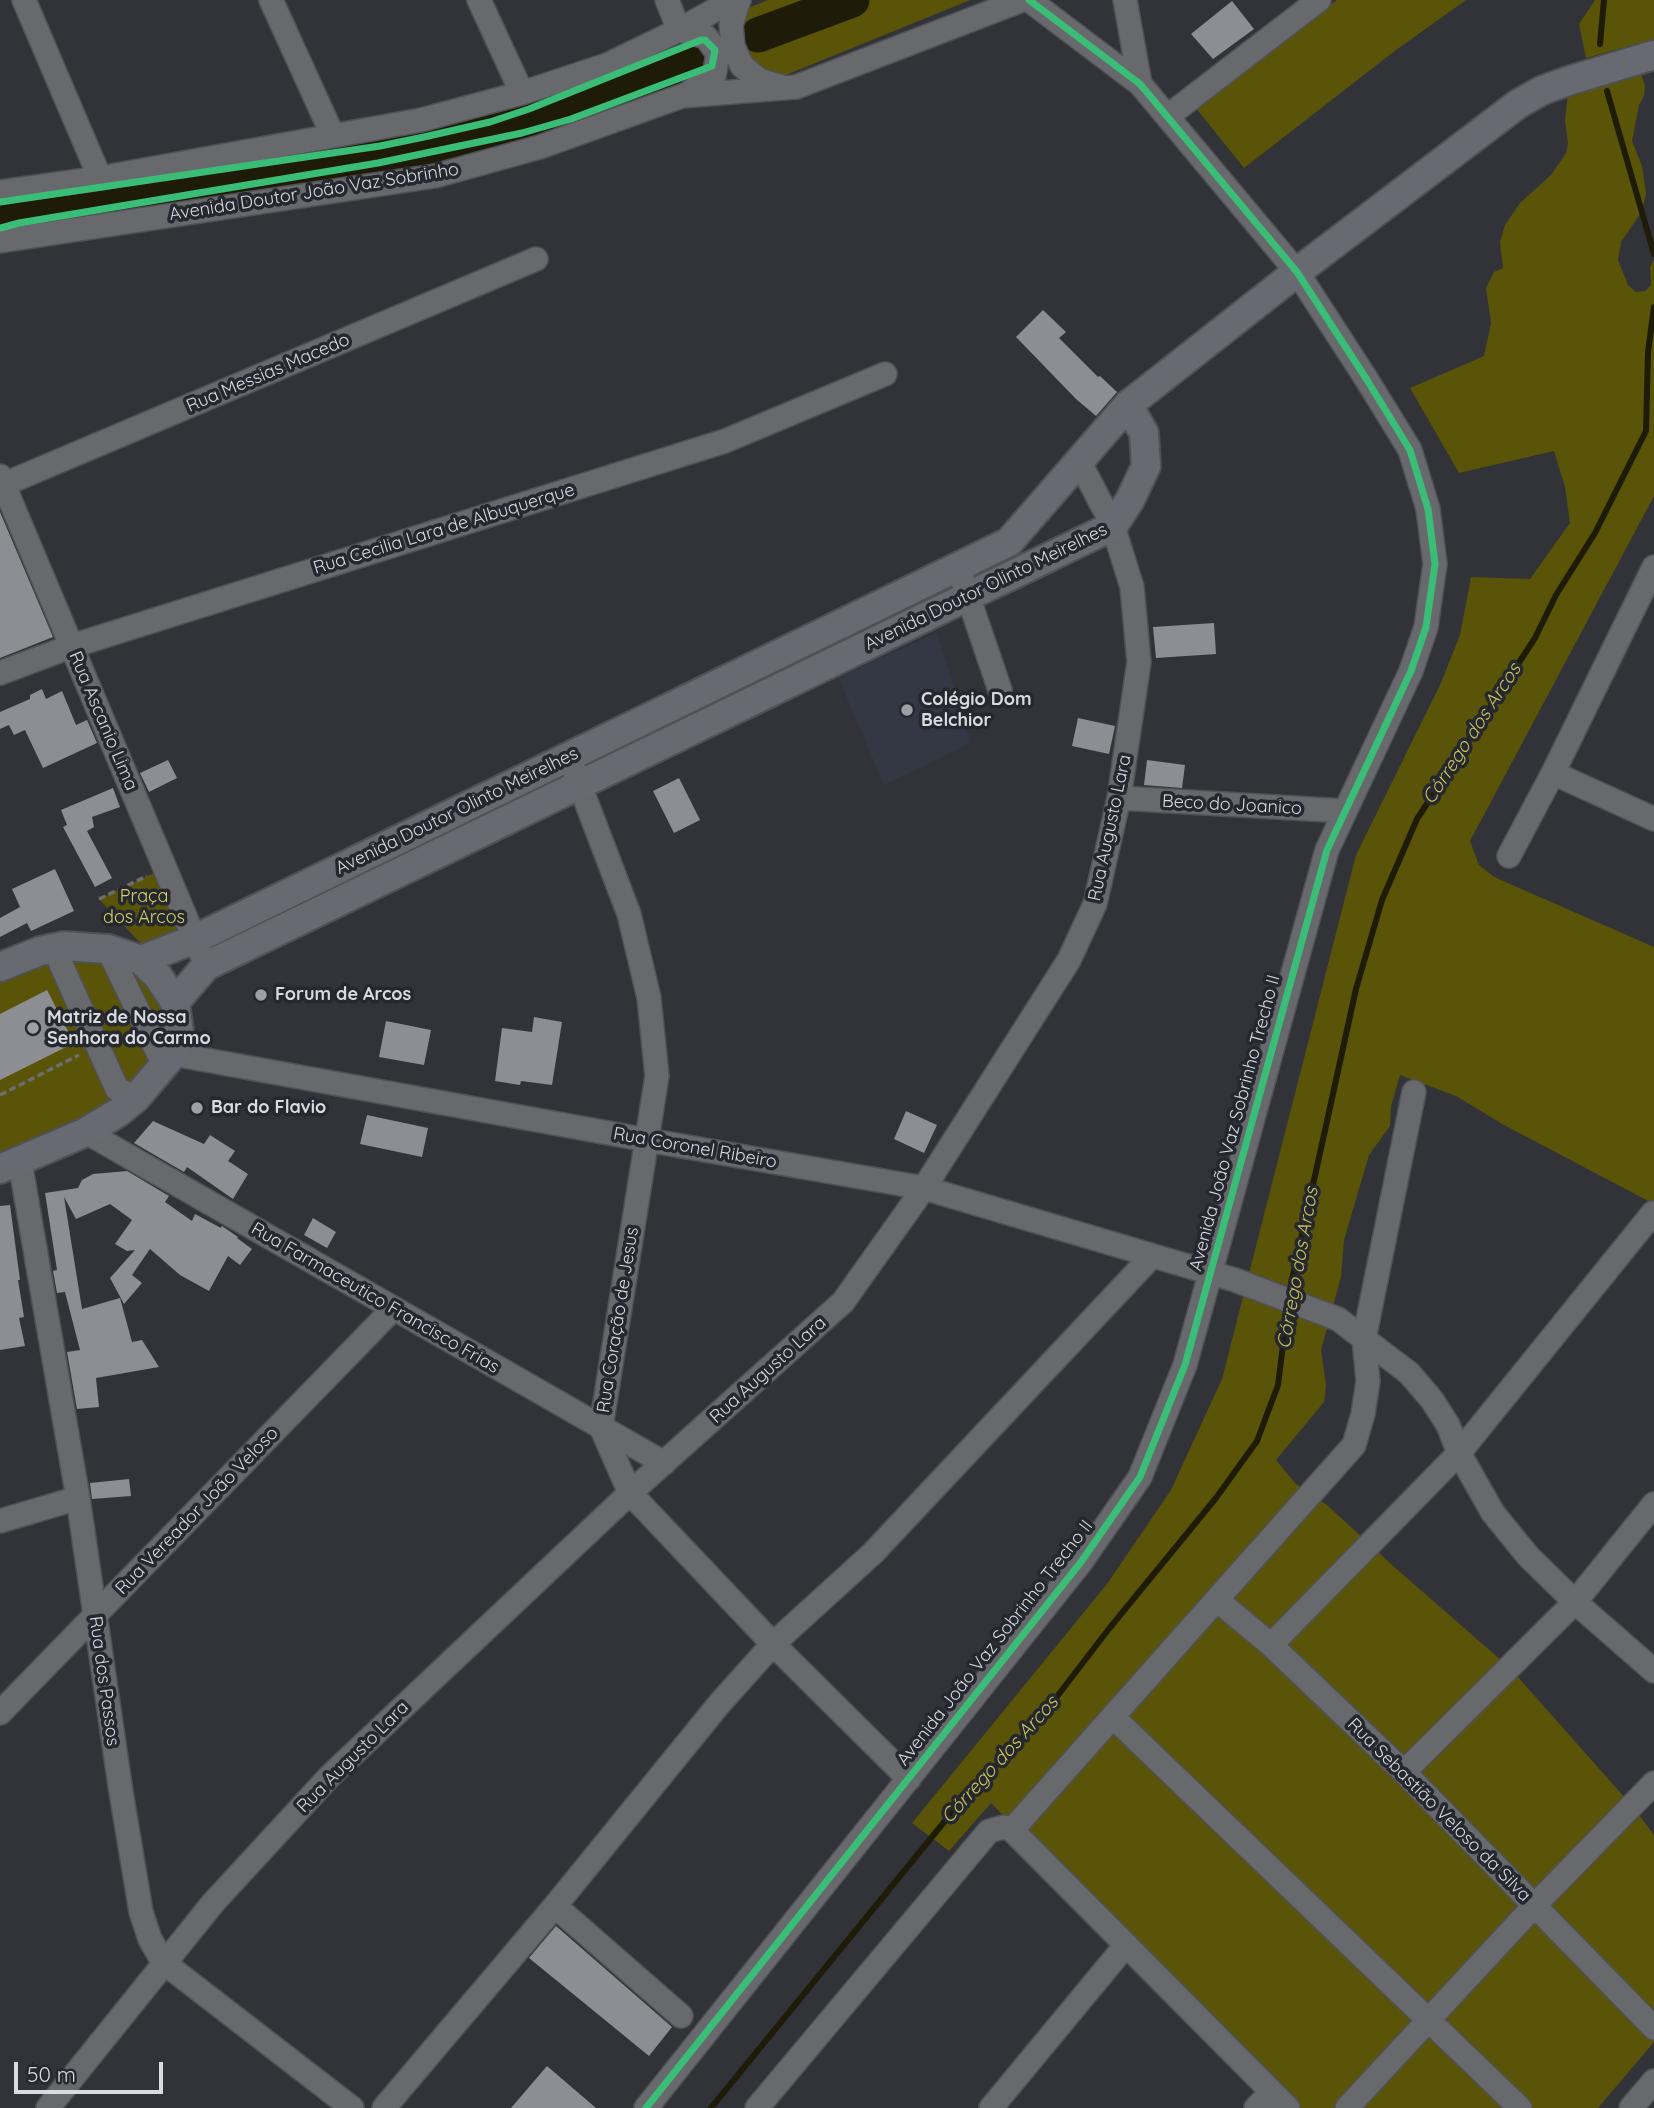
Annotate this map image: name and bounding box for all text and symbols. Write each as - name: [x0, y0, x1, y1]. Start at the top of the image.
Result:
- street label: Avenida Doutor João Vaz Sobrinho: [168, 158, 460, 226]
- street label: Rua Messias Macedo: [183, 329, 353, 417]
- street label: Rua Cecilia Lara de Albuquerque: [311, 479, 577, 579]
- street label: Avenida Doutor Olinto Meirelhes: [861, 519, 1111, 655]
- street label: Rua Ascanio Lima: [64, 648, 142, 794]
- water label: Córrego dos Arcos: [1418, 659, 1526, 809]
- place label: Colégio Dom Belchior: [921, 689, 1032, 732]
- marker: Colégio Dom Belchior: [899, 702, 915, 718]
- street label: Avenida Doutor Olinto Meirelhes: [332, 743, 582, 879]
- street label: Rua Augusto Lara: [1084, 753, 1136, 903]
- street label: Beco do Joanico: [1161, 791, 1303, 819]
- park label: Praça dos Arcos: [103, 886, 185, 928]
- street label: Avenida João Vaz Sobrinho Trecho II: [1185, 973, 1285, 1273]
- place label: Forum de Arcos: [275, 984, 411, 1006]
- marker: Forum de Arcos: [253, 987, 269, 1003]
- place label: Matriz de Nossa Senhora do Carmo: [47, 1007, 211, 1050]
- marker: Matriz de Nossa Senhora do Carmo: [25, 1020, 41, 1036]
- place label: Bar do Flavio: [211, 1097, 326, 1119]
- marker: Bar do Flavio: [189, 1100, 205, 1116]
- street label: Rua Coronel Ribeiro: [611, 1123, 779, 1173]
- water label: Córrego dos Arcos: [1273, 1186, 1323, 1350]
- street label: Rua Farmaceutico Francisco Frias: [247, 1218, 503, 1378]
- street label: Rua Coração de Jesus: [593, 1226, 643, 1414]
- street label: Rua Augusto Lara: [705, 1312, 831, 1428]
- street label: Rua Vereador João Veloso: [111, 1423, 283, 1599]
- street label: Avenida João Vaz Sobrinho Trecho II: [892, 1516, 1098, 1770]
- street label: Rua dos Passos: [84, 1615, 124, 1747]
- water label: Córrego dos Arcos: [937, 1692, 1063, 1828]
- street label: Rua Augusto Lara: [293, 1697, 413, 1817]
- street label: Rua Sebastião Veloso da Silva: [1343, 1714, 1535, 1906]
- scale bar: [18, 2048, 166, 2092]
- text: 50 m: [27, 2061, 76, 2087]

